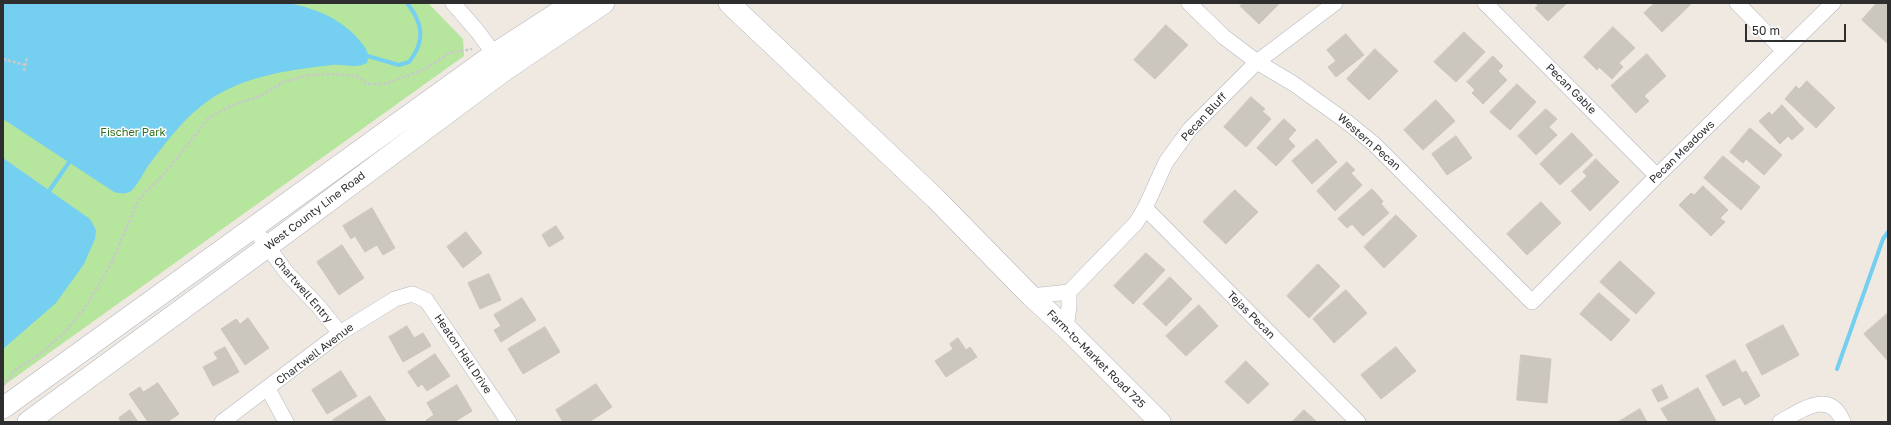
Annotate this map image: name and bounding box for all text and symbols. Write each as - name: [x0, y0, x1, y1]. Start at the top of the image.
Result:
- scale bar: [1747, 16, 1848, 42]
- text: 50 m: [1752, 23, 1780, 38]
- street label: Pecan Gable: [1543, 61, 1599, 117]
- street label: Pecan Bluff: [1178, 90, 1230, 144]
- street label: Western Pecan: [1335, 111, 1403, 173]
- street label: Pecan Meadows: [1647, 118, 1717, 186]
- park label: Fischer Park: [100, 126, 166, 140]
- street label: West County Line Road: [262, 169, 368, 253]
- street label: Chartwell Entry: [271, 254, 335, 326]
- street label: Tejas Pecan: [1224, 288, 1278, 342]
- street label: Farm-to-Market Road 725: [1044, 307, 1148, 411]
- street label: Heaton Hall Drive: [432, 312, 494, 396]
- street label: Chartwell Avenue: [274, 321, 356, 387]

